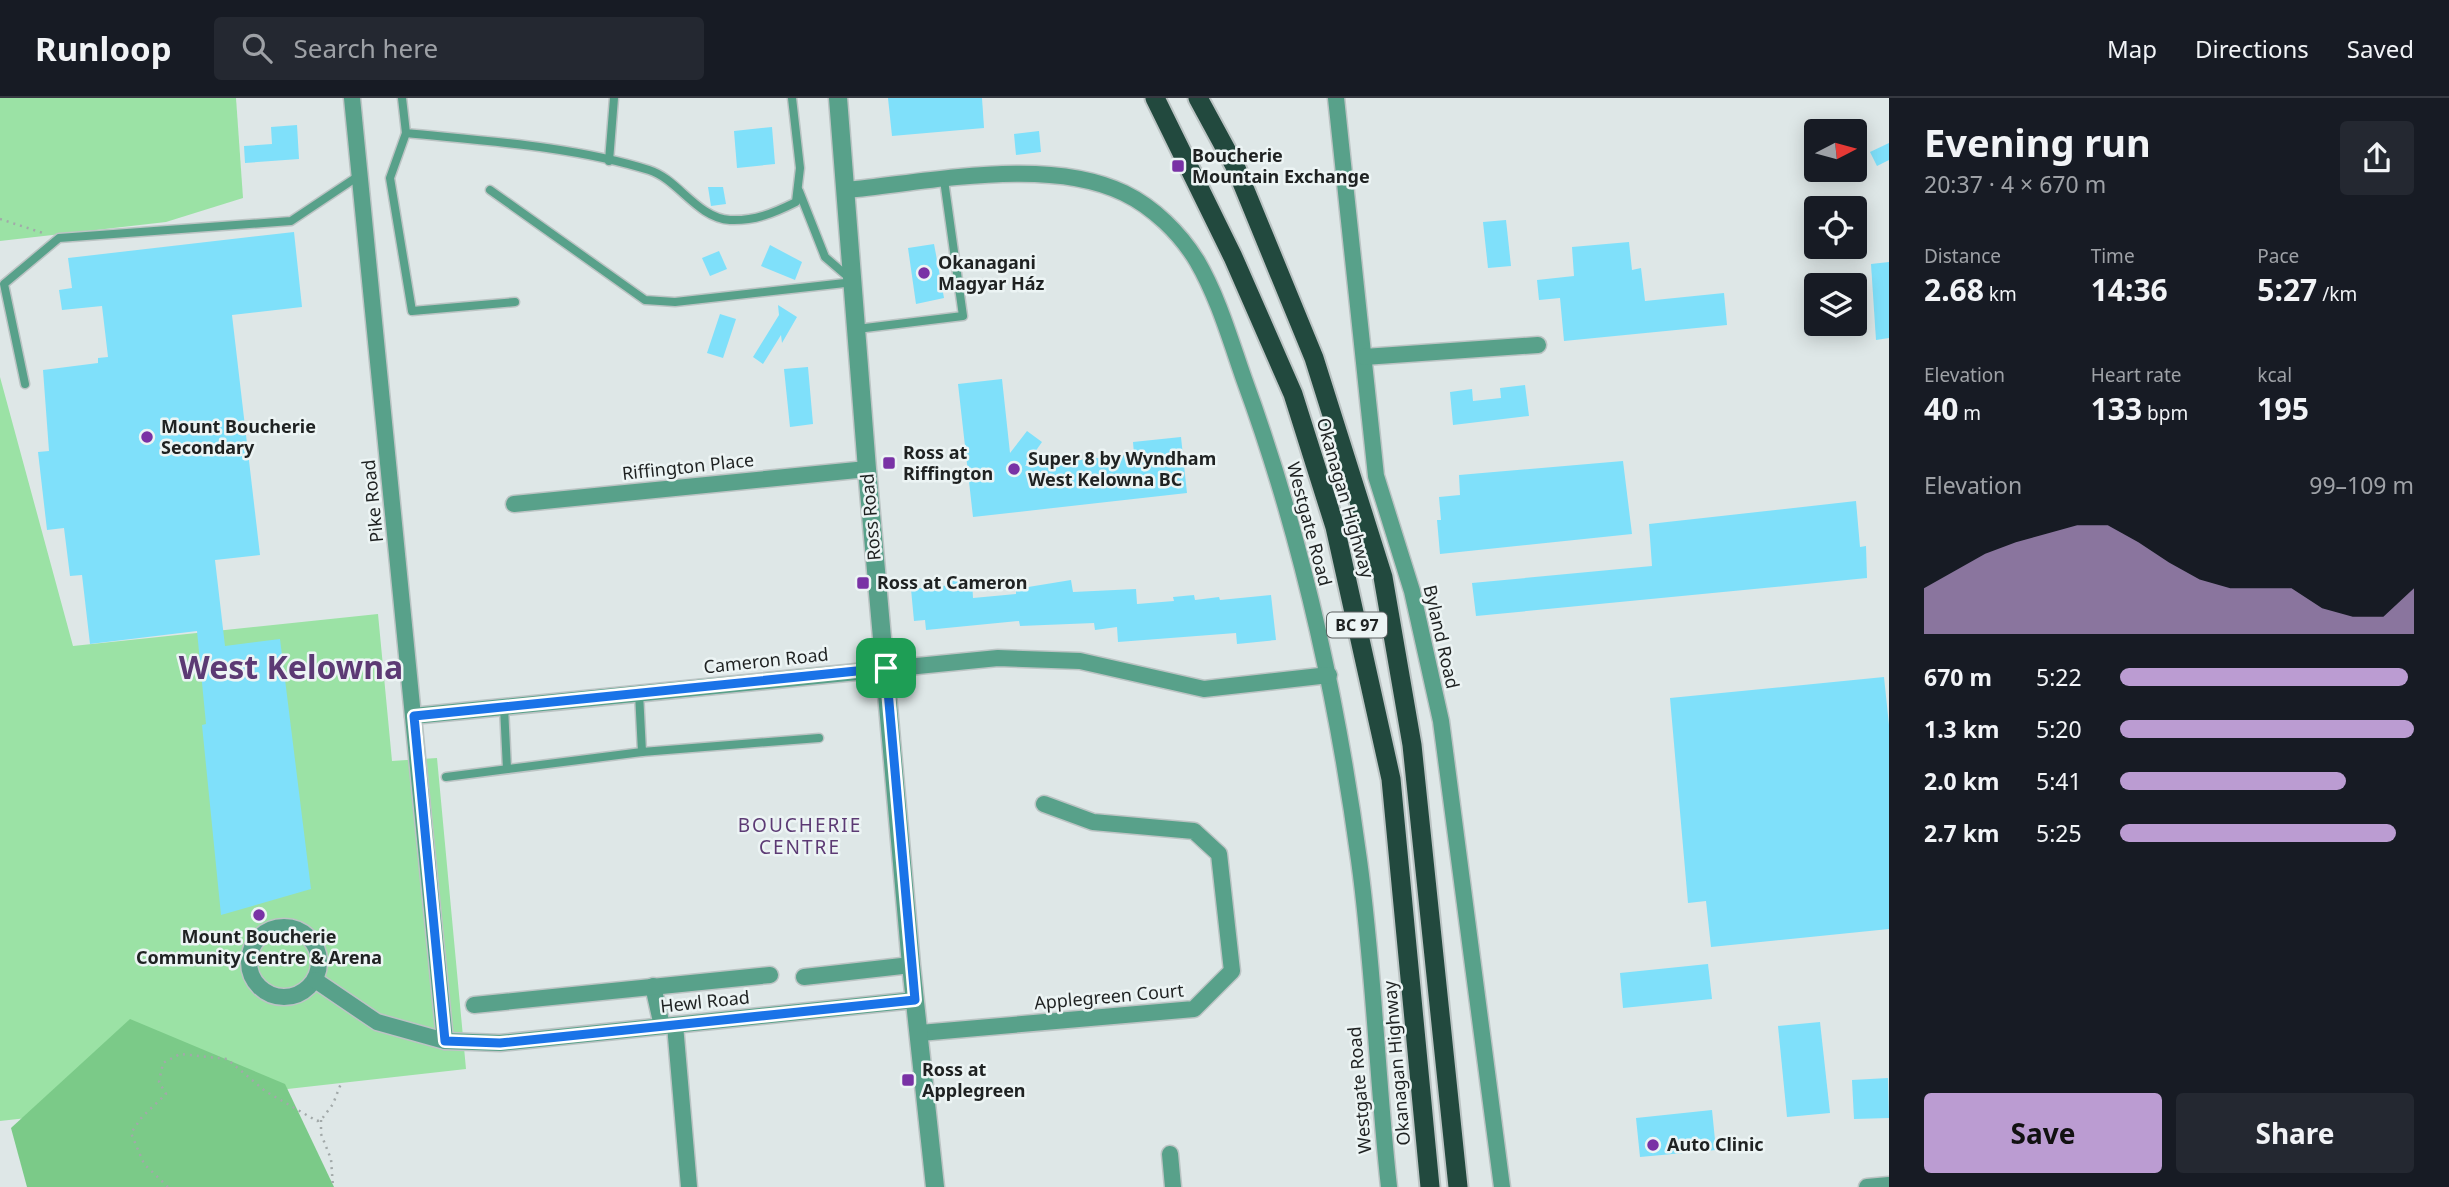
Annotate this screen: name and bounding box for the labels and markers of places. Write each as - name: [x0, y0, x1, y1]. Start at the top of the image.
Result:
- place label: Boucherie Mountain Exchange: [1192, 143, 1370, 188]
- marker: Boucherie Mountain Exchange: [1170, 158, 1186, 174]
- place label: Okanagani Magyar Ház: [938, 250, 1044, 295]
- marker: Okanagani Magyar Ház: [916, 265, 932, 281]
- place label: Mount Boucherie Secondary: [161, 414, 316, 459]
- marker: Mount Boucherie Secondary: [139, 429, 155, 445]
- place label: Ross at Riffington: [903, 440, 993, 485]
- place label: Super 8 by Wyndham West Kelowna BC: [1028, 446, 1216, 491]
- marker: Ross at Riffington: [881, 455, 897, 471]
- marker: Super 8 by Wyndham West Kelowna BC: [1006, 461, 1022, 477]
- place label: Ross at Cameron: [877, 570, 1027, 594]
- marker: Ross at Cameron: [855, 575, 871, 591]
- pin: [856, 638, 916, 698]
- marker: Mount Boucherie Community Centre & Arena: [251, 907, 267, 923]
- place label: Mount Boucherie Community Centre & Arena: [136, 924, 382, 969]
- place label: Ross at Applegreen: [922, 1057, 1026, 1102]
- marker: Ross at Applegreen: [900, 1072, 916, 1088]
- place label: Auto Clinic: [1667, 1132, 1764, 1156]
- marker: Auto Clinic: [1645, 1137, 1661, 1153]

